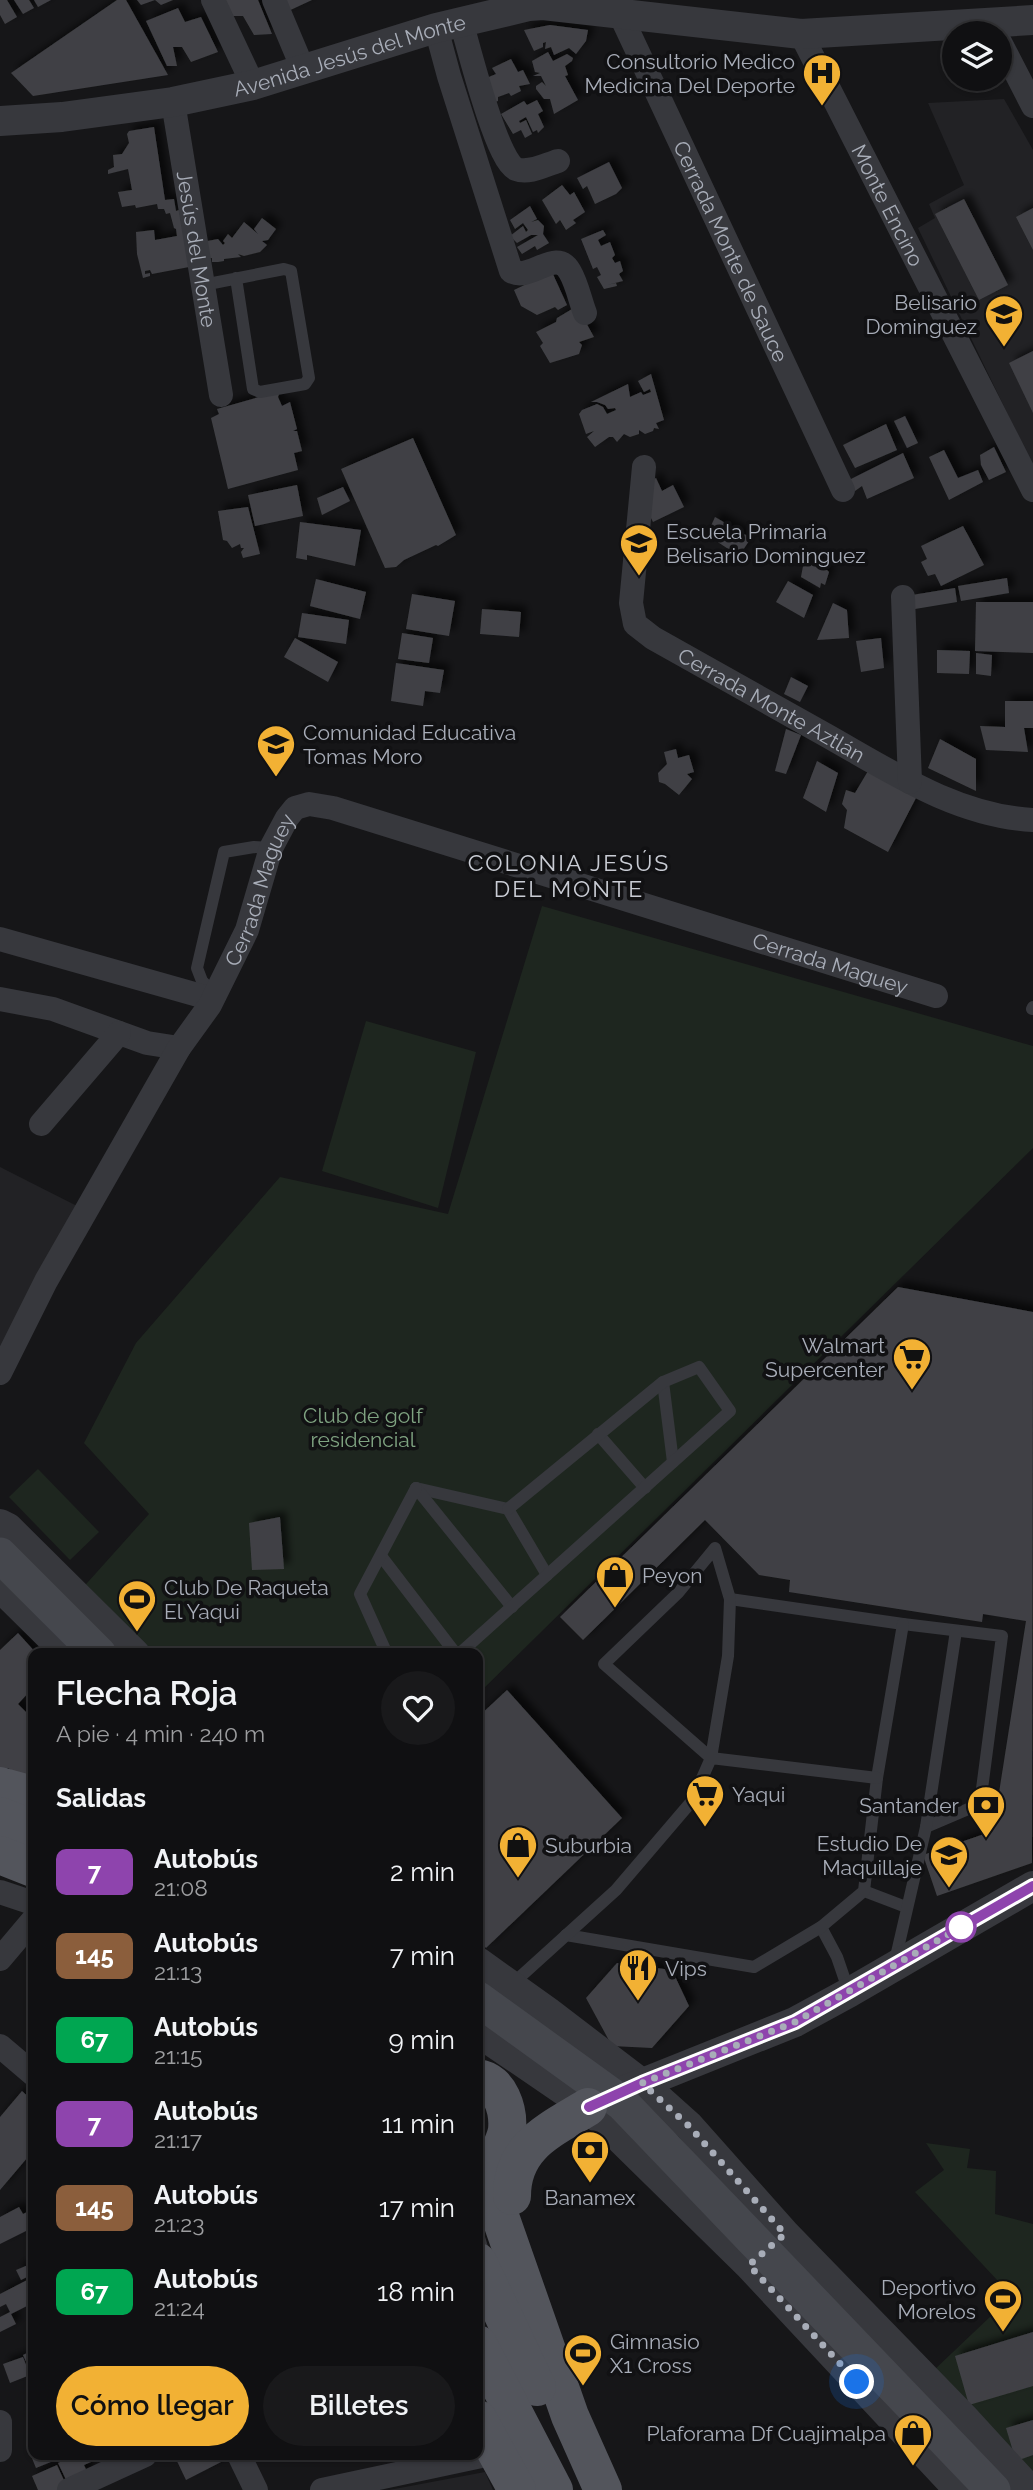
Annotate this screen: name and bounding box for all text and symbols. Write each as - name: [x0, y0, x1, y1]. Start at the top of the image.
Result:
- street label: Avenida Jesús del Monte: [231, 9, 468, 101]
- map controls: [942, 21, 1012, 91]
- button: layers: [942, 21, 1012, 91]
- place label: Consultorio Medico Medicina Del Deporte: [585, 49, 795, 98]
- hospital icon: Consultorio Medico Medicina Del Deporte: [801, 52, 843, 107]
- street label: Cerrada Monte de Sauce: [669, 137, 794, 366]
- street label: Monte Encino: [847, 140, 929, 270]
- street label: Jesús del Monte: [172, 169, 222, 329]
- place label: Belisario Dominguez: [865, 290, 977, 339]
- school or university icon: Belisario Dominguez: [983, 293, 1025, 348]
- place label: Escuela Primaria Belisario Dominguez: [666, 519, 866, 568]
- school or university icon: Escuela Primaria Belisario Dominguez: [618, 522, 660, 577]
- street label: Cerrada Monte Aztlán: [674, 642, 870, 767]
- place label: Comunidad Educativa Tomas Moro: [303, 720, 516, 769]
- school or university icon: Comunidad Educativa Tomas Moro: [255, 723, 297, 778]
- street label: Cerrada Maguey: [219, 809, 300, 970]
- district label: COLONIA JESÚS DEL MONTE: [468, 849, 670, 902]
- street label: Cerrada Maguey: [750, 927, 911, 999]
- place label: Walmart Supercenter: [765, 1333, 886, 1382]
- supermarket icon: Walmart Supercenter: [891, 1336, 933, 1391]
- park label: Club de golf residencial: [303, 1403, 424, 1452]
- shop icon: Peyon: [594, 1554, 636, 1609]
- place label: Peyon: [642, 1563, 703, 1588]
- place label: Club De Raqueta El Yaqui: [164, 1575, 329, 1624]
- sports icon: Club De Raqueta El Yaqui: [116, 1578, 158, 1633]
- button: heart: [381, 1671, 455, 1745]
- text: Flecha Roja: [56, 1674, 238, 1713]
- text: A pie · 4 min · 240 m: [56, 1720, 265, 1747]
- supermarket icon: Yaqui: [684, 1773, 726, 1828]
- place label: Yaqui: [732, 1782, 785, 1807]
- text: Salidas: [56, 1783, 146, 1813]
- bank icon: Santander: [965, 1784, 1007, 1839]
- place label: Santander: [859, 1793, 960, 1818]
- shop icon: Suburbia: [497, 1824, 539, 1879]
- place label: Estudio De Maquillaje: [817, 1831, 922, 1880]
- place label: Suburbia: [545, 1833, 632, 1858]
- school or university icon: Estudio De Maquillaje: [928, 1834, 970, 1889]
- text: Autobús: [154, 1844, 258, 1874]
- text: 7: [88, 1857, 101, 1886]
- text: 2 min: [390, 1857, 455, 1887]
- text: 21:08: [154, 1874, 208, 1901]
- unlabelled marker: [946, 1912, 976, 1942]
- text: Autobús: [154, 1928, 258, 1958]
- text: 145: [75, 1941, 114, 1970]
- text: 7 min: [390, 1941, 455, 1971]
- restaurant icon: Vips: [617, 1947, 659, 2002]
- place label: Vips: [665, 1956, 707, 1981]
- text: 21:13: [154, 1958, 202, 1985]
- text: Autobús: [154, 2012, 258, 2042]
- text: 67: [80, 2025, 109, 2054]
- text: 9 min: [388, 2025, 455, 2055]
- text: 21:15: [154, 2042, 203, 2069]
- text: Autobús: [154, 2096, 258, 2126]
- text: 7: [88, 2109, 101, 2138]
- text: 11 min: [381, 2109, 455, 2139]
- text: 21:17: [154, 2126, 202, 2153]
- bank icon: Banamex: [569, 2129, 611, 2184]
- text: Autobús: [154, 2180, 258, 2210]
- place label: Banamex: [545, 2185, 636, 2210]
- text: 145: [75, 2193, 114, 2222]
- text: 17 min: [379, 2193, 455, 2223]
- text: 21:23: [154, 2210, 204, 2237]
- text: Autobús: [154, 2264, 258, 2294]
- place label: Deportivo Morelos: [881, 2275, 976, 2324]
- text: 67: [80, 2277, 109, 2306]
- text: 18 min: [377, 2277, 455, 2307]
- sports icon: Deportivo Morelos: [982, 2278, 1024, 2333]
- text: 21:24: [154, 2294, 205, 2321]
- place label: Gimnasio X1 Cross: [610, 2329, 700, 2378]
- sports icon: Gimnasio X1 Cross: [562, 2332, 604, 2387]
- your location: [839, 2364, 874, 2399]
- button: Cómo llegar: [56, 2366, 249, 2446]
- button: Billetes: [263, 2366, 455, 2446]
- shop icon: Plaforama Df Cuajimalpa: [892, 2412, 934, 2467]
- place label: Plaforama Df Cuajimalpa: [647, 2421, 886, 2446]

